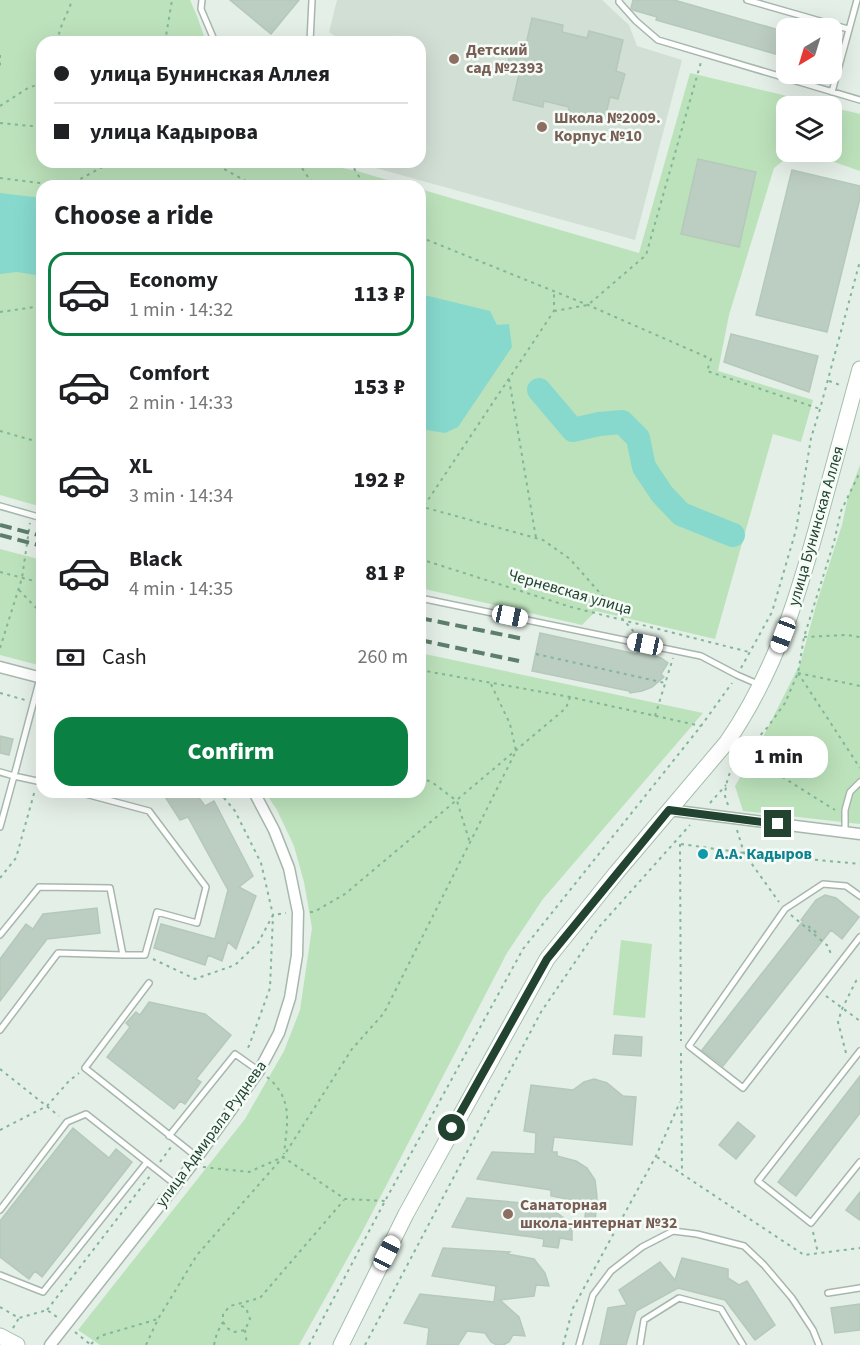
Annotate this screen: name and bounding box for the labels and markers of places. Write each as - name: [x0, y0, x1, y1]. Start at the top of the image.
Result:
- place label: Детский сад №2393: [466, 39, 544, 79]
- marker: Детский сад №2393: [447, 52, 461, 66]
- place label: Школа №2009. Корпус №10: [554, 107, 661, 147]
- marker: Школа №2009. Корпус №10: [535, 120, 549, 134]
- place label: А.А. Кадыров: [714, 843, 812, 865]
- marker: А.А. Кадыров: [696, 847, 710, 861]
- place label: Санаторная школа-интернат №32: [520, 1194, 678, 1234]
- marker: Санаторная школа-интернат №32: [501, 1207, 515, 1221]

